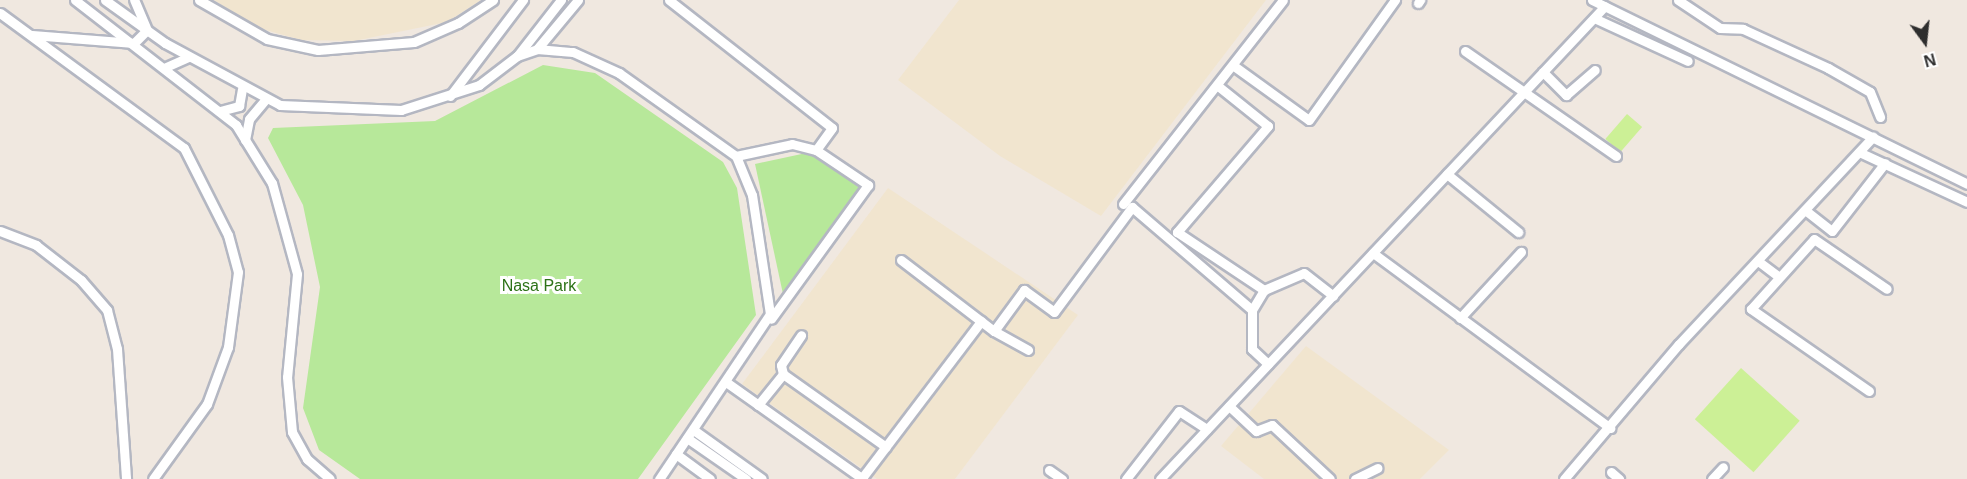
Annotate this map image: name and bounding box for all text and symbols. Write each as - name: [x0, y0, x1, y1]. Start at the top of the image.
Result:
- north arrow: [1895, 12, 1955, 72]
- text: N: [1922, 50, 1938, 70]
- park label: Nasa Park: [502, 276, 576, 296]

